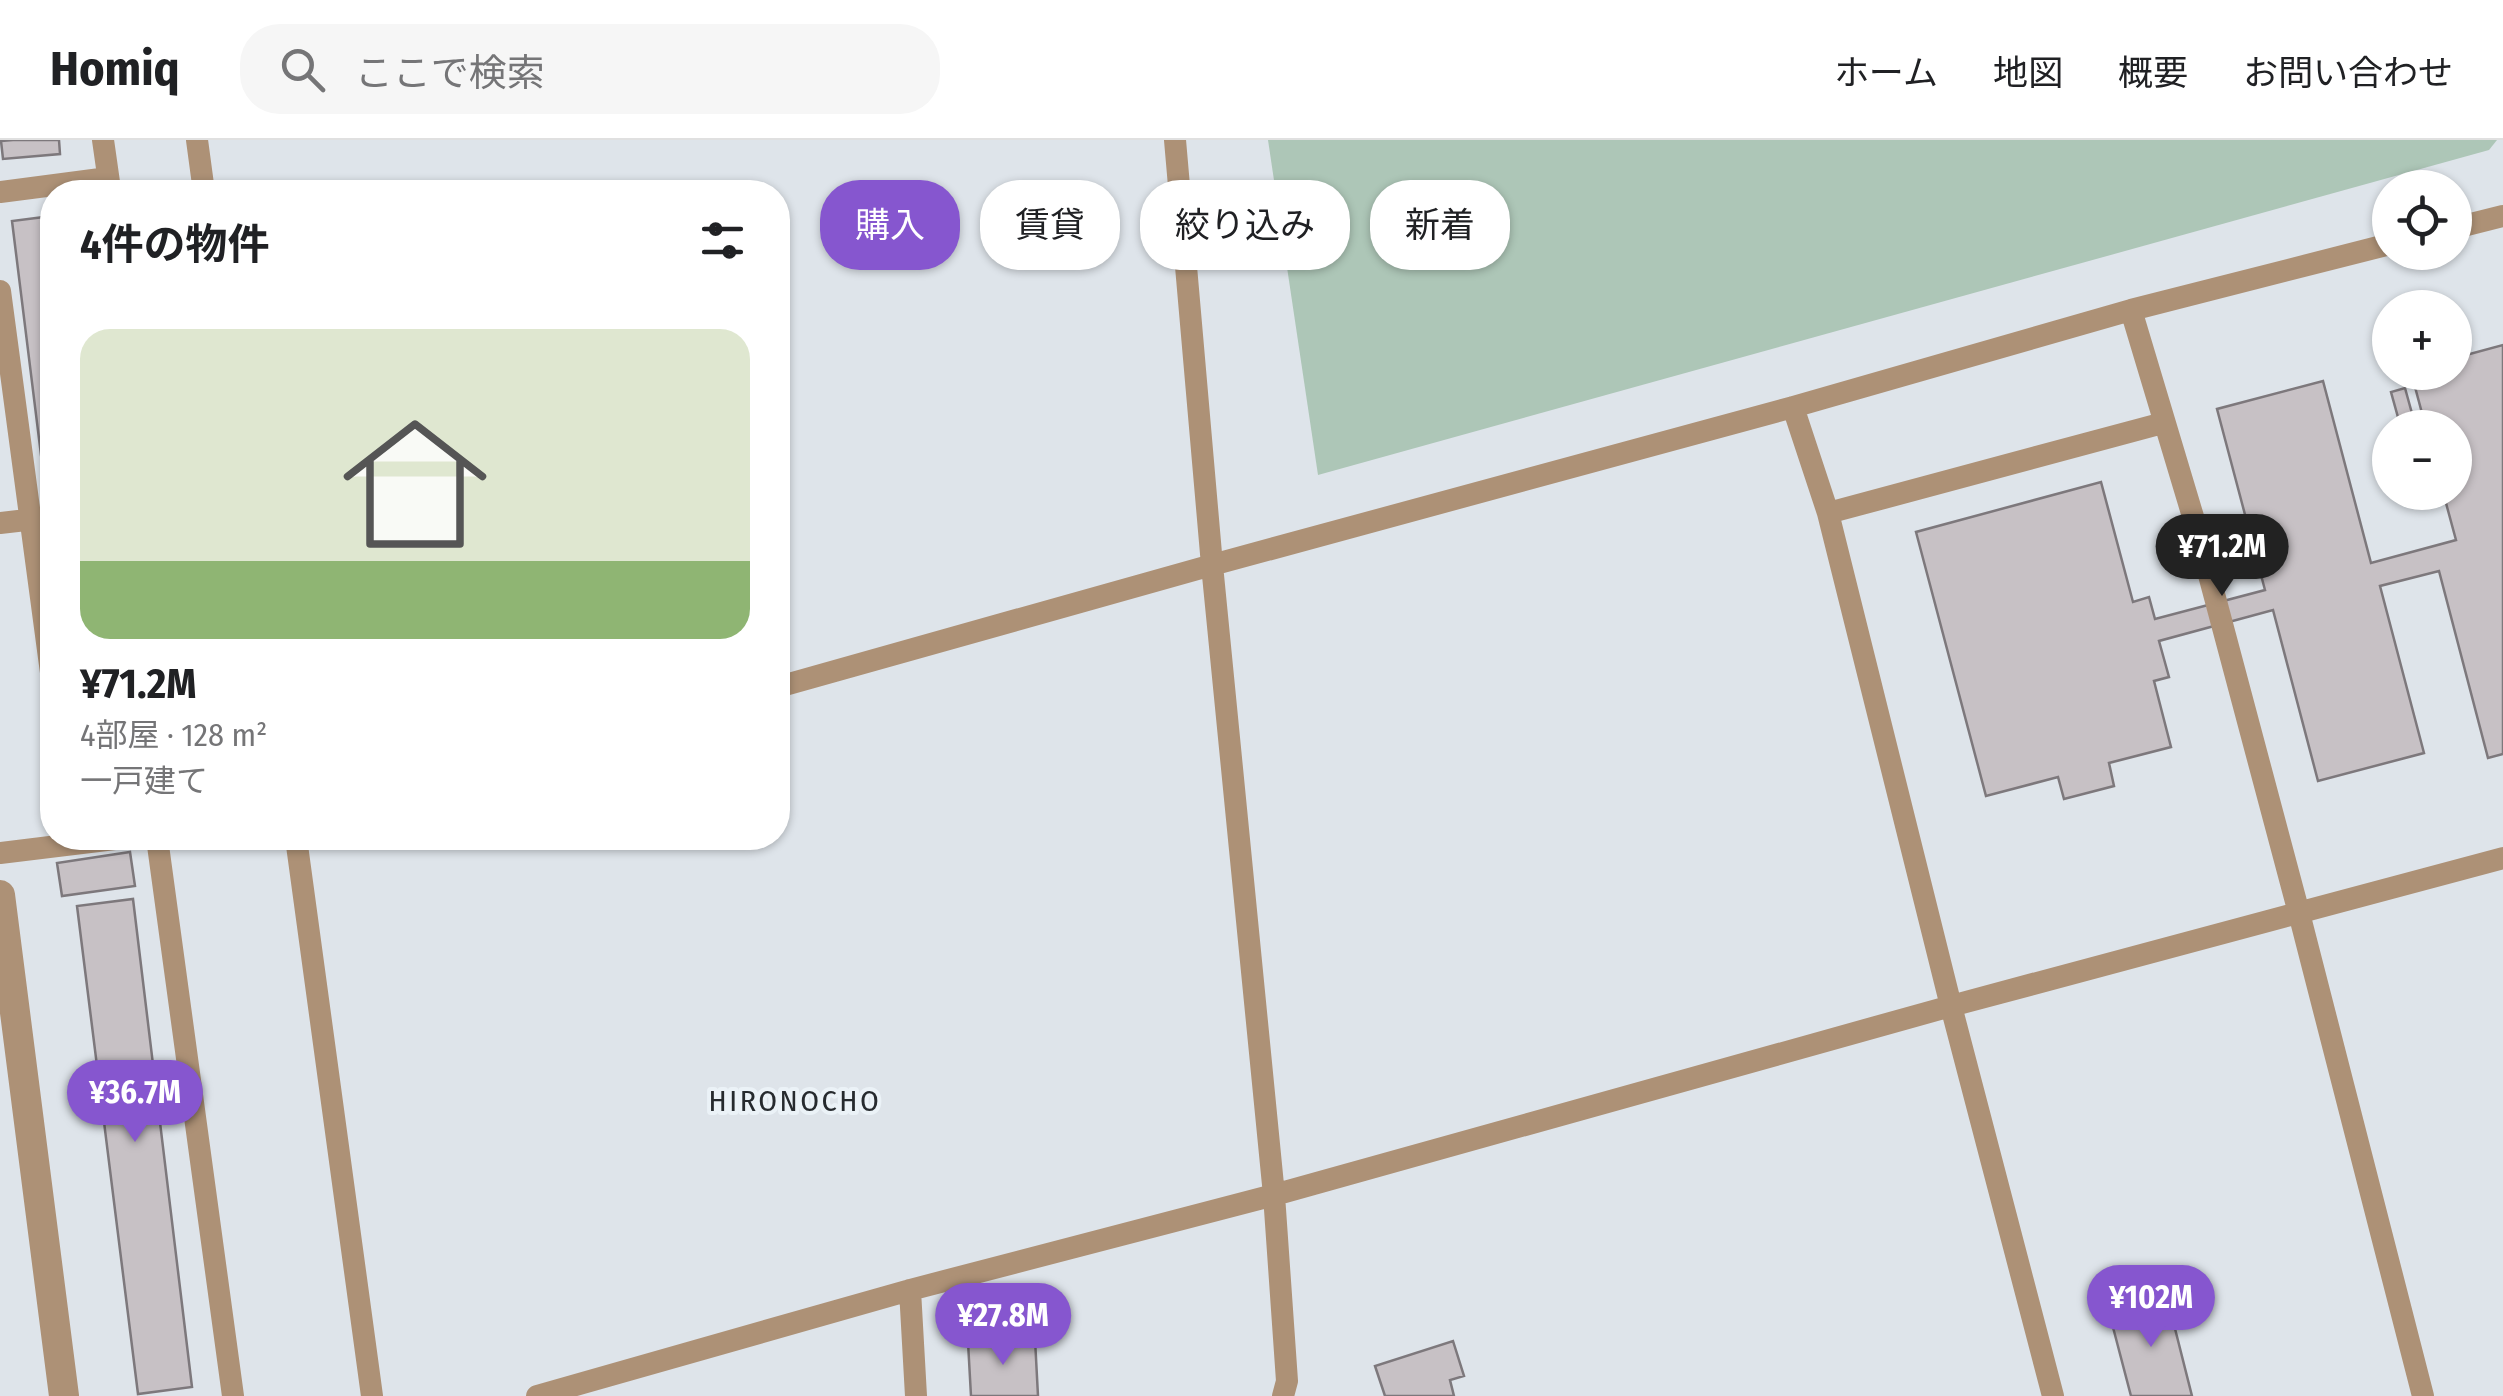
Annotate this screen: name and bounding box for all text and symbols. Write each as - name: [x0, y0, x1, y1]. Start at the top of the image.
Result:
- search box: [240, 24, 940, 114]
- text: Homiq: [50, 40, 180, 98]
- icon: search: [275, 42, 330, 97]
- text: ここで検索: [355, 50, 545, 96]
- text: ホーム: [1834, 52, 1938, 94]
- text: 地図: [1993, 52, 2063, 94]
- text: 概要: [2118, 52, 2188, 94]
- text: お問い合わせ: [2243, 52, 2453, 94]
- map controls: [2372, 170, 2472, 510]
- button: locate: [2372, 170, 2472, 270]
- chip: 購入: [820, 180, 960, 270]
- chip: 賃貸: [980, 180, 1120, 270]
- chip: 絞り込み: [1140, 180, 1350, 270]
- chip: 新着: [1370, 180, 1510, 270]
- icon: filters: [695, 213, 750, 268]
- text: 4件の物件: [80, 220, 270, 270]
- button: +: [2372, 290, 2472, 390]
- icon: home: [325, 394, 505, 574]
- button: −: [2372, 410, 2472, 510]
- pin: ¥71.2M: [2141, 514, 2303, 599]
- text: ¥71.2M: [2178, 527, 2266, 565]
- text: ¥71.2M: [80, 659, 196, 709]
- text: 4部屋 · 128 m²: [80, 716, 267, 754]
- text: 一戸建て: [80, 762, 208, 800]
- pin: ¥36.7M: [54, 1060, 216, 1145]
- text: ¥36.7M: [89, 1073, 181, 1111]
- district label: HIRONOCHO: [709, 1083, 881, 1119]
- pin: ¥102M: [2081, 1265, 2221, 1350]
- text: ¥102M: [2109, 1278, 2193, 1316]
- pin: ¥27.8M: [922, 1283, 1084, 1368]
- text: ¥27.8M: [957, 1296, 1049, 1334]

